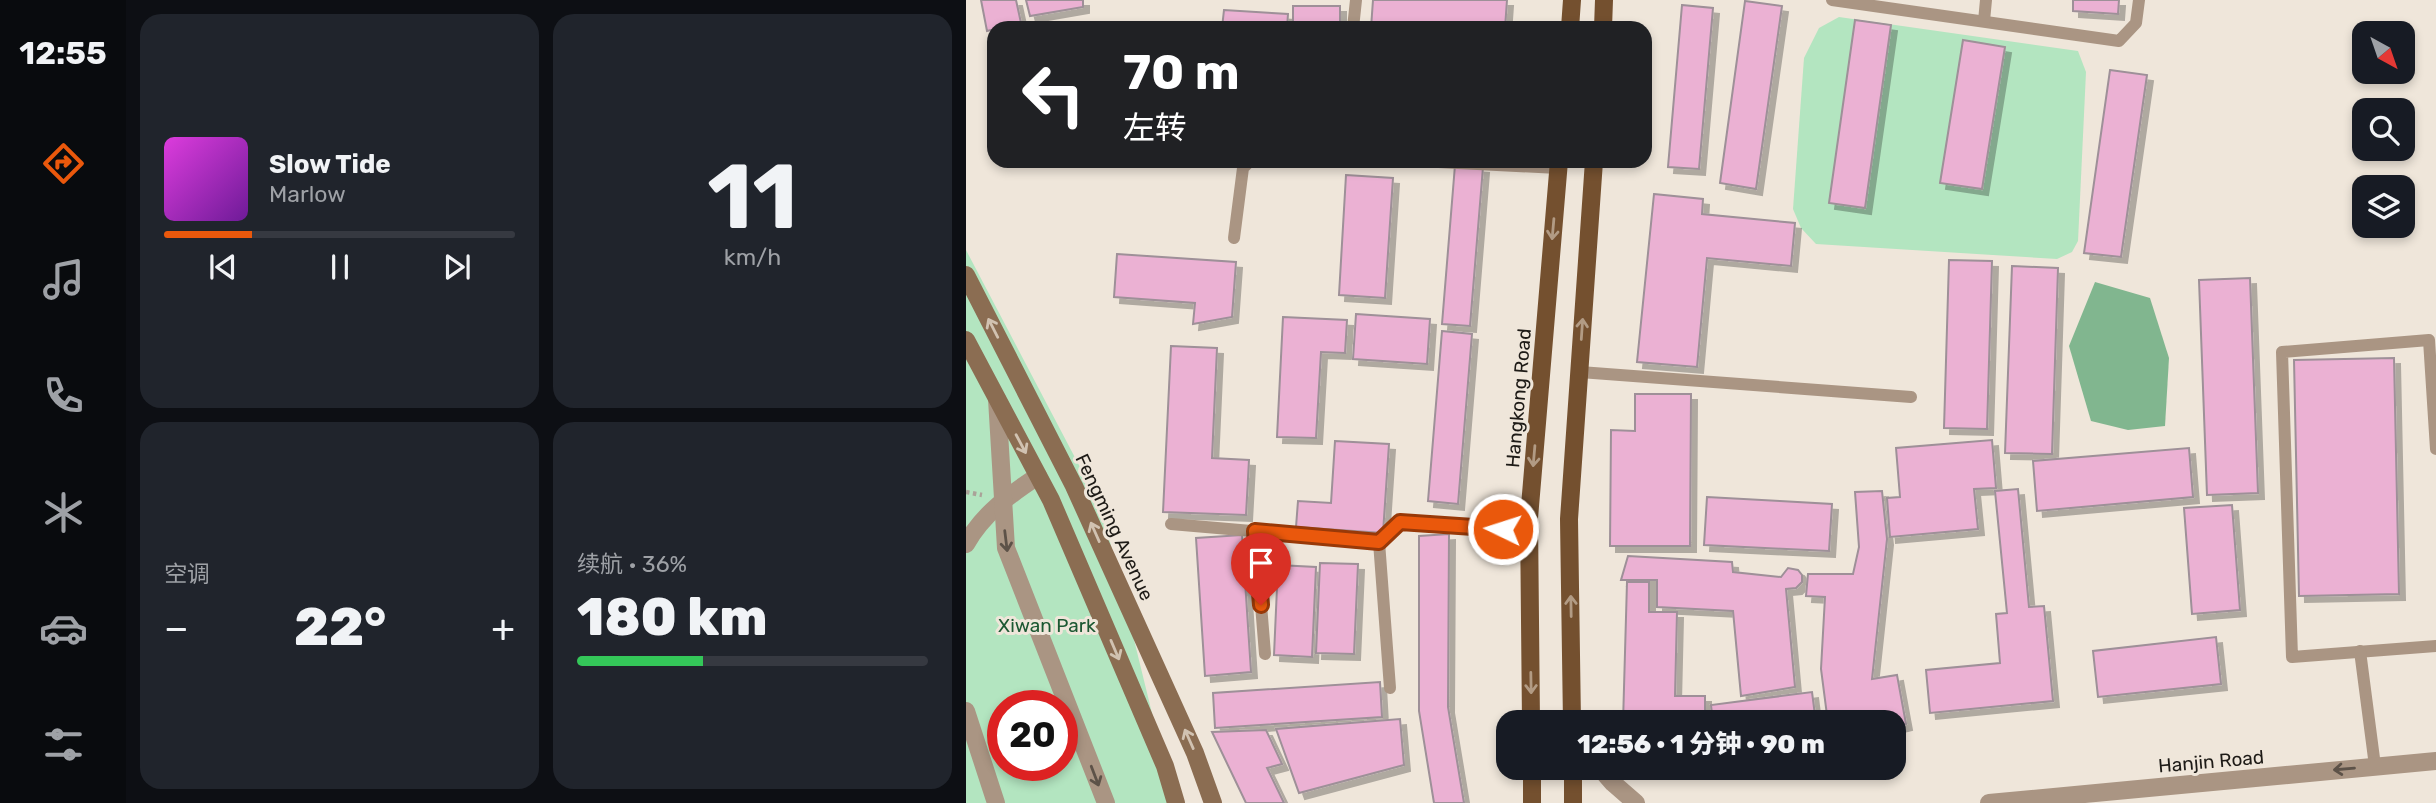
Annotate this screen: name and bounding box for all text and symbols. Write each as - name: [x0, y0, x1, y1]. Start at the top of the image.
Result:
- north arrow: [2352, 21, 2415, 84]
- map controls: [2352, 21, 2415, 238]
- text: 12:55: [19, 34, 107, 72]
- text: 70 m: [1123, 43, 1240, 101]
- icon: left: [1008, 49, 1099, 140]
- button: search: [2352, 98, 2415, 161]
- text: 左转: [1123, 109, 1187, 147]
- icon: directions: [39, 139, 88, 188]
- text: 11: [707, 143, 798, 251]
- text: Slow Tide: [269, 149, 391, 180]
- button: layers: [2352, 175, 2415, 238]
- text: Marlow: [269, 180, 346, 208]
- one-way arrow: [1546, 217, 1559, 240]
- text: km/h: [724, 243, 781, 271]
- icon: previous: [204, 248, 242, 286]
- icon: pause: [321, 248, 359, 286]
- icon: next: [438, 248, 476, 286]
- icon: music: [39, 255, 88, 304]
- one-way arrow: [1576, 318, 1589, 341]
- one-way arrow: [986, 319, 1000, 339]
- street label: Hangkong Road: [1501, 327, 1536, 469]
- icon: phone: [39, 371, 88, 420]
- one-way arrow: [1014, 433, 1028, 453]
- one-way arrow: [1527, 444, 1540, 467]
- street label: Fengming Avenue: [1070, 450, 1159, 604]
- icon: climate: [39, 488, 88, 537]
- position arrow: [1466, 492, 1540, 566]
- one-way arrow: [1088, 522, 1101, 543]
- one-way arrow: [1000, 529, 1013, 552]
- pin: [1231, 533, 1291, 605]
- icon: arrive: [1242, 544, 1280, 582]
- text: 续航 · 36%: [577, 550, 687, 578]
- text: 空调: [164, 560, 210, 588]
- text: 180 km: [577, 586, 767, 648]
- one-way arrow: [1564, 594, 1577, 617]
- text: 22°: [294, 596, 386, 658]
- icon: car: [39, 604, 88, 653]
- text: −: [164, 605, 189, 651]
- text: +: [491, 605, 515, 651]
- park label: Xiwan Park: [998, 614, 1096, 637]
- one-way arrow: [1109, 639, 1122, 661]
- one-way arrow: [1524, 671, 1538, 694]
- speed limit sign: 20: [987, 690, 1078, 781]
- icon: filters: [39, 720, 88, 769]
- one-way arrow: [1182, 729, 1195, 750]
- text: 12:56 · 1 分钟 · 90 m: [1577, 729, 1825, 760]
- street label: Hanjin Road: [2157, 745, 2265, 778]
- one-way arrow: [2333, 763, 2355, 776]
- one-way arrow: [1090, 765, 1103, 787]

